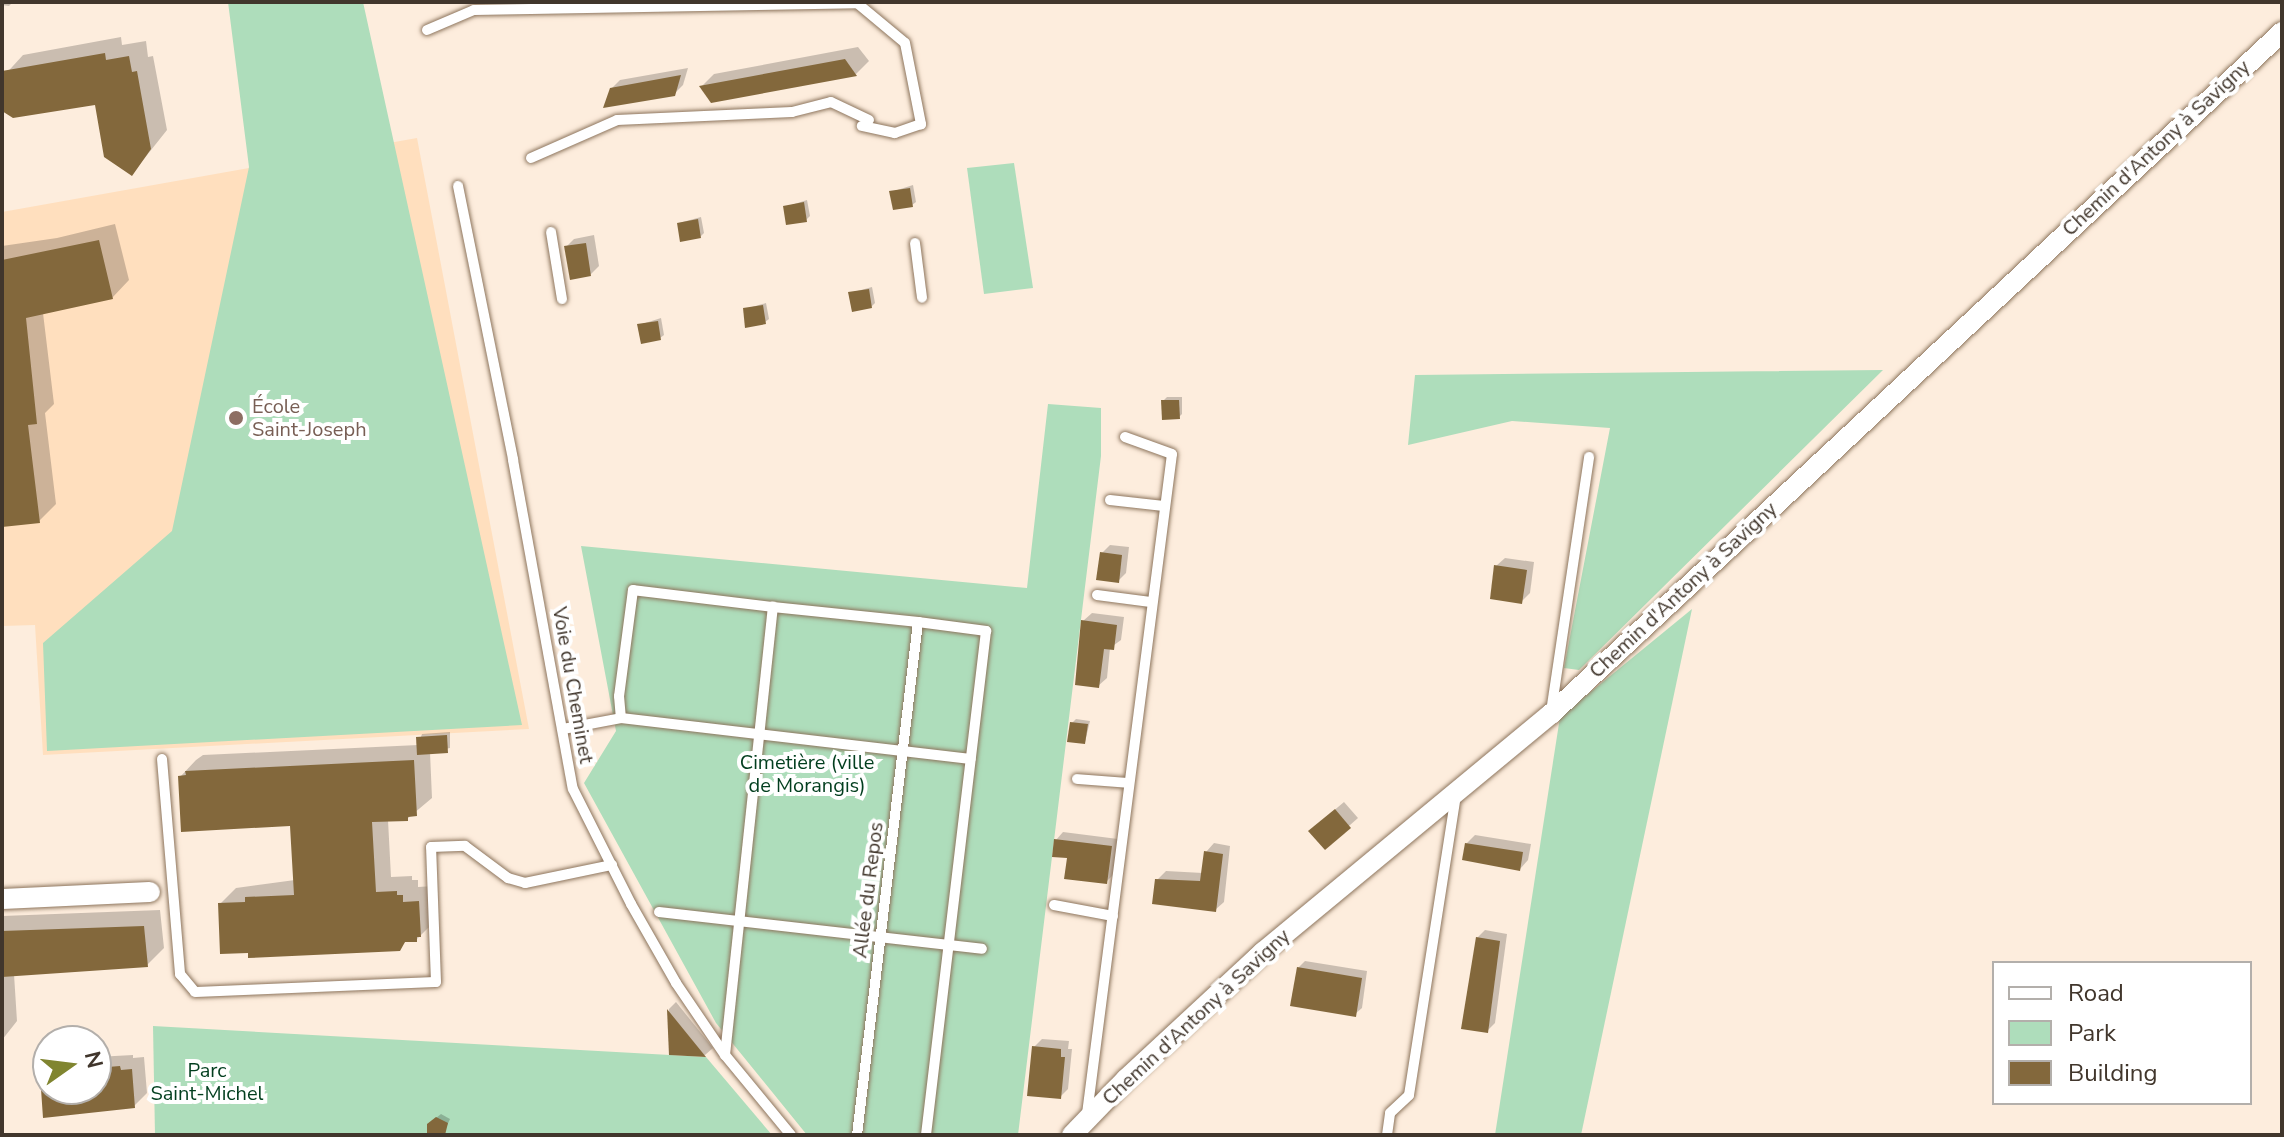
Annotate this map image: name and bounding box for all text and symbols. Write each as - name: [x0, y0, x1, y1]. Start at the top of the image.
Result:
- street label: Chemin d'Antony à Savigny: [2057, 55, 2255, 241]
- place label: École Saint-Joseph: [252, 394, 367, 441]
- marker: École Saint-Joseph: [227, 409, 245, 427]
- street label: Chemin d'Antony à Savigny: [1584, 497, 1782, 683]
- street label: Voie du Cheminet: [547, 605, 599, 765]
- park label: Cimetière (ville de Morangis): [740, 751, 874, 798]
- street label: Allée du Repos: [848, 821, 888, 959]
- street label: Chemin d'Antony à Savigny: [1097, 924, 1295, 1110]
- legend: [1992, 961, 2252, 1105]
- text: Road: [2068, 977, 2124, 1009]
- text: Park: [2068, 1017, 2116, 1049]
- north arrow: [32, 1025, 112, 1105]
- text: N: [77, 1048, 110, 1071]
- text: Building: [2068, 1057, 2158, 1089]
- park label: Parc Saint-Michel: [150, 1058, 264, 1105]

